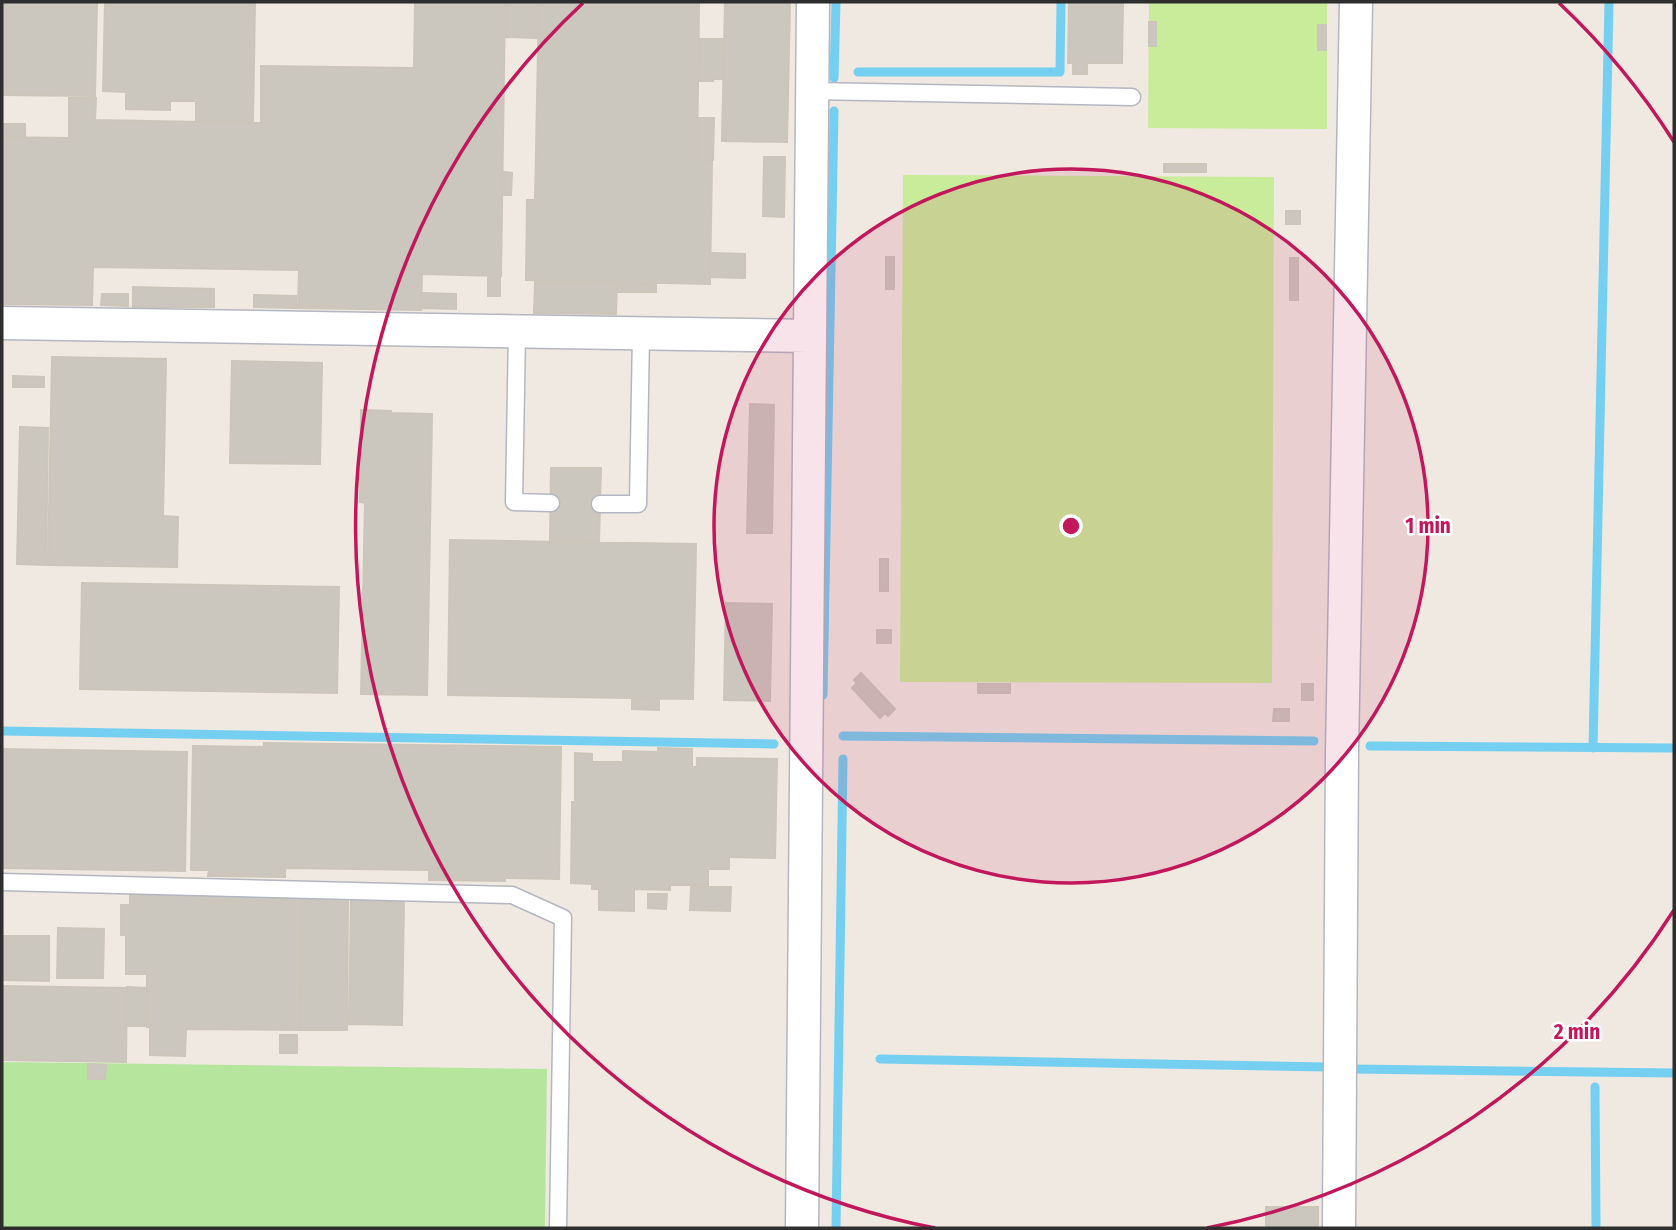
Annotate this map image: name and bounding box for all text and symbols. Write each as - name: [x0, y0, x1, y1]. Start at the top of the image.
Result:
- text: 1 min: [1405, 513, 1451, 539]
- centre of rings: [1059, 514, 1083, 538]
- text: 2 min: [1553, 1019, 1600, 1045]

